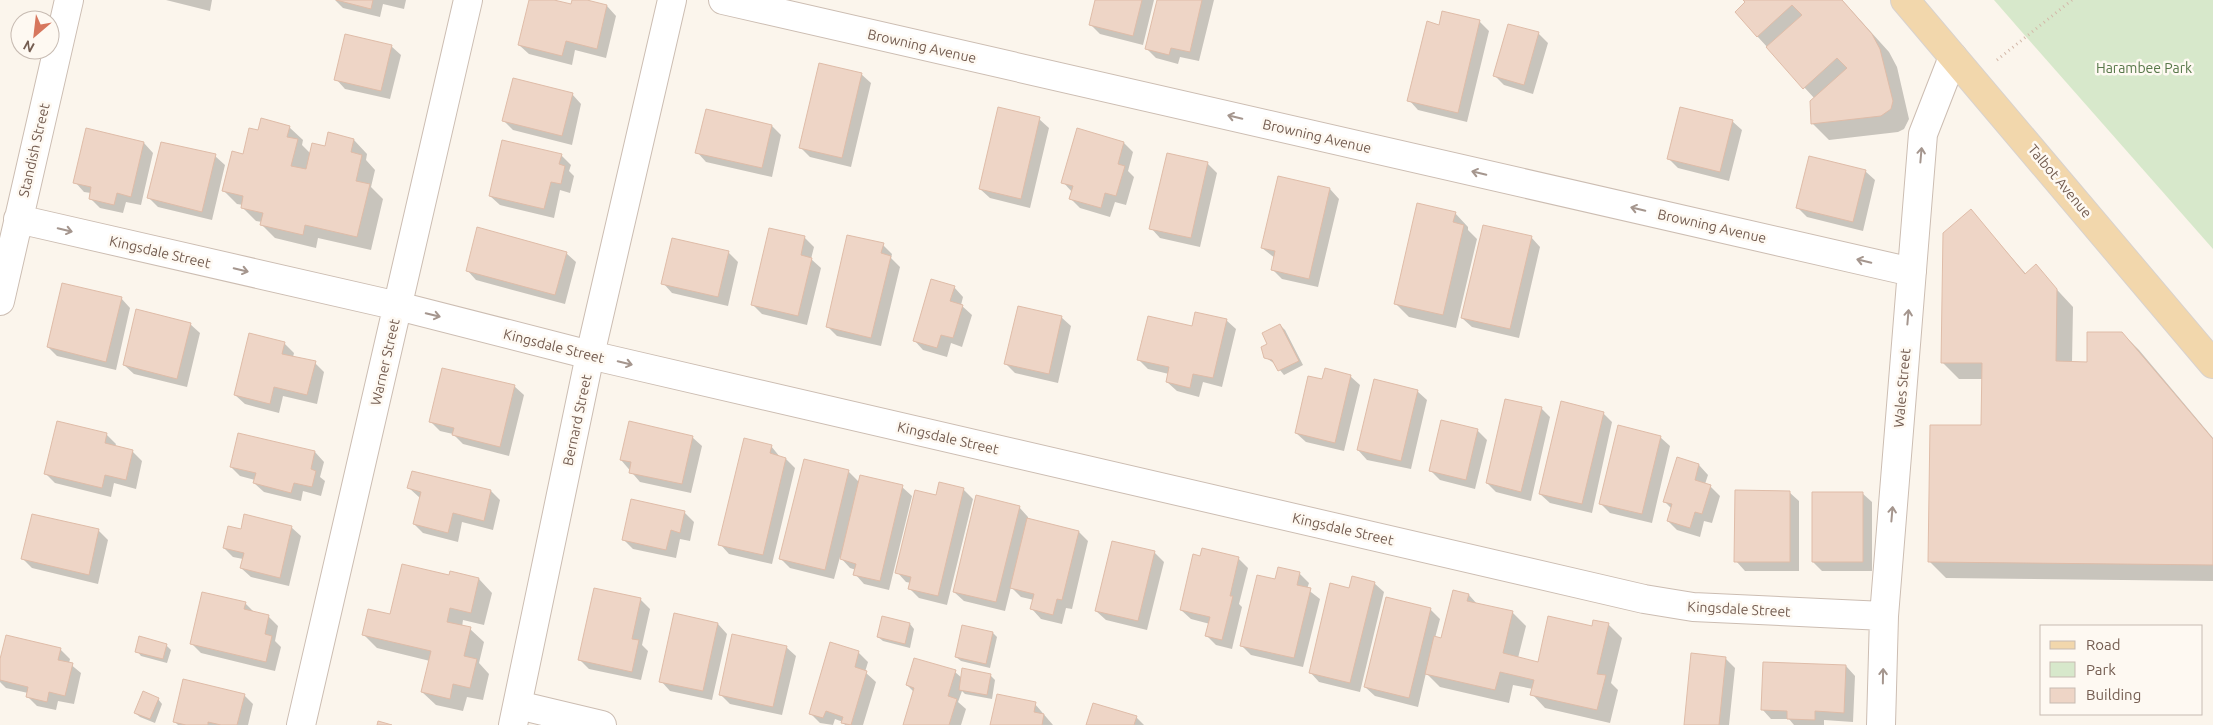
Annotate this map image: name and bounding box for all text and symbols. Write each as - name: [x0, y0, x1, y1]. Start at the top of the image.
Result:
- north arrow: [10, 10, 60, 60]
- street label: Browning Avenue: [866, 26, 978, 66]
- text: N: [21, 37, 37, 56]
- park label: Harambee Park: [2096, 60, 2192, 76]
- street label: Standish Street: [15, 101, 53, 199]
- one-way arrow: [1228, 112, 1244, 121]
- street label: Browning Avenue: [1261, 116, 1373, 156]
- street label: Talbot Avenue: [2025, 141, 2095, 221]
- one-way arrow: [1916, 148, 1926, 164]
- one-way arrow: [1472, 168, 1488, 177]
- one-way arrow: [1630, 204, 1646, 213]
- street label: Browning Avenue: [1656, 206, 1768, 246]
- one-way arrow: [57, 226, 73, 235]
- street label: Kingsdale Street: [108, 233, 213, 272]
- one-way arrow: [1857, 256, 1873, 265]
- one-way arrow: [232, 266, 248, 275]
- one-way arrow: [1903, 310, 1913, 326]
- one-way arrow: [425, 311, 441, 320]
- street label: Warner Street: [367, 317, 403, 407]
- street label: Kingsdale Street: [502, 326, 607, 366]
- street label: Wales Street: [1891, 347, 1913, 428]
- one-way arrow: [616, 359, 632, 368]
- street label: Bernard Street: [560, 372, 595, 467]
- street label: Kingsdale Street: [896, 419, 1001, 458]
- one-way arrow: [1888, 506, 1897, 522]
- street label: Kingsdale Street: [1291, 510, 1396, 549]
- street label: Kingsdale Street: [1687, 598, 1792, 620]
- legend: [2040, 625, 2203, 715]
- text: Road: [2086, 636, 2121, 653]
- text: Park: [2086, 661, 2116, 678]
- one-way arrow: [1878, 669, 1888, 685]
- text: Building: [2086, 686, 2141, 703]

